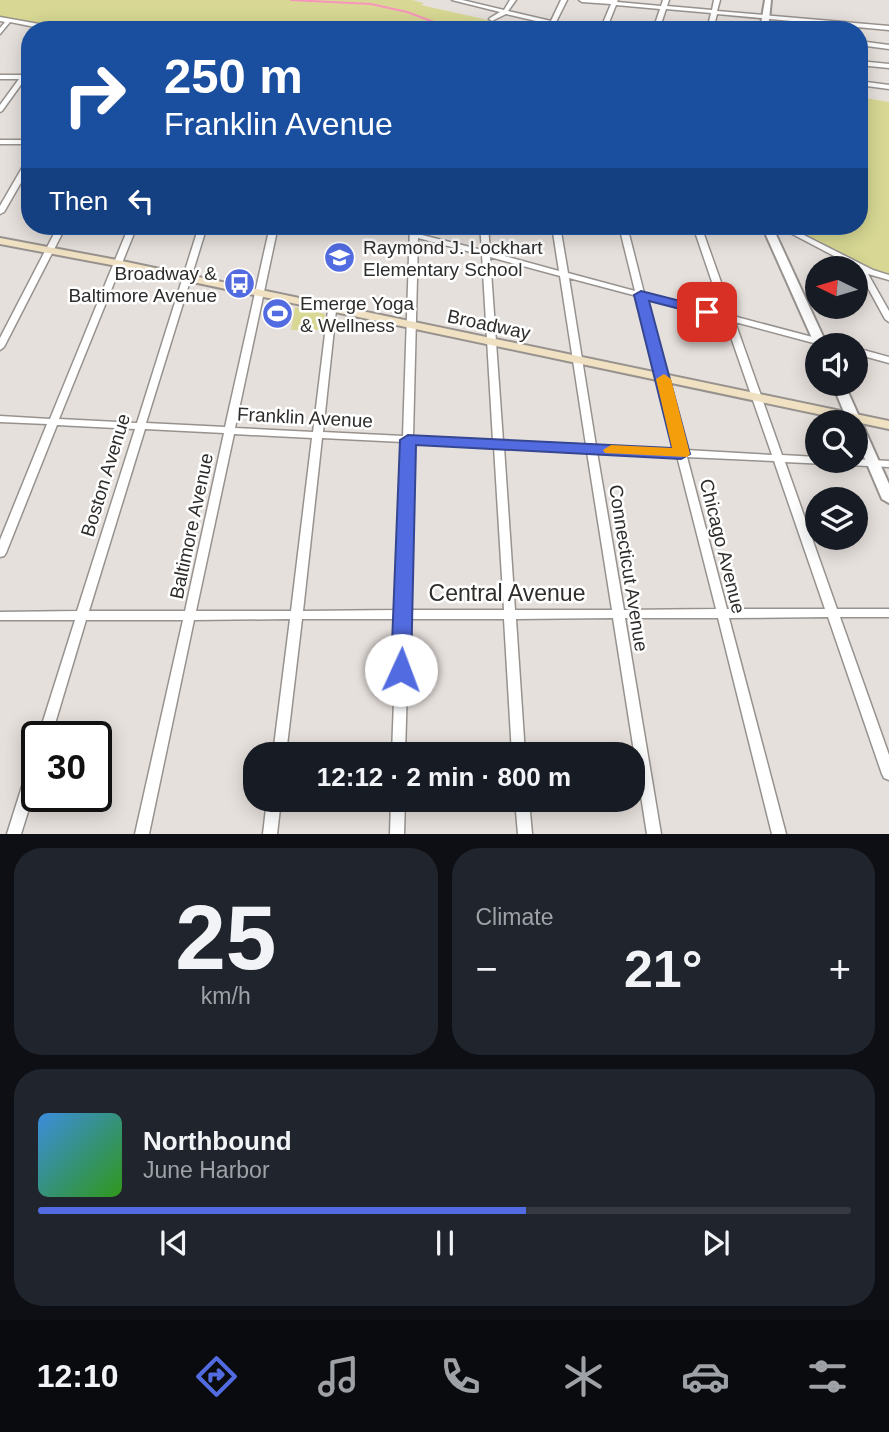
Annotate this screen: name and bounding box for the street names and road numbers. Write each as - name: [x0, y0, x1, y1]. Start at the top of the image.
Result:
- street label: Broadway: [445, 305, 533, 344]
- street label: Franklin Avenue: [237, 403, 373, 432]
- street label: Boston Avenue: [77, 411, 134, 539]
- street label: Baltimore Avenue: [166, 451, 217, 601]
- street label: Chicago Avenue: [696, 477, 749, 616]
- street label: Connecticut Avenue: [605, 483, 652, 653]
- street label: Central Avenue: [429, 580, 585, 606]

